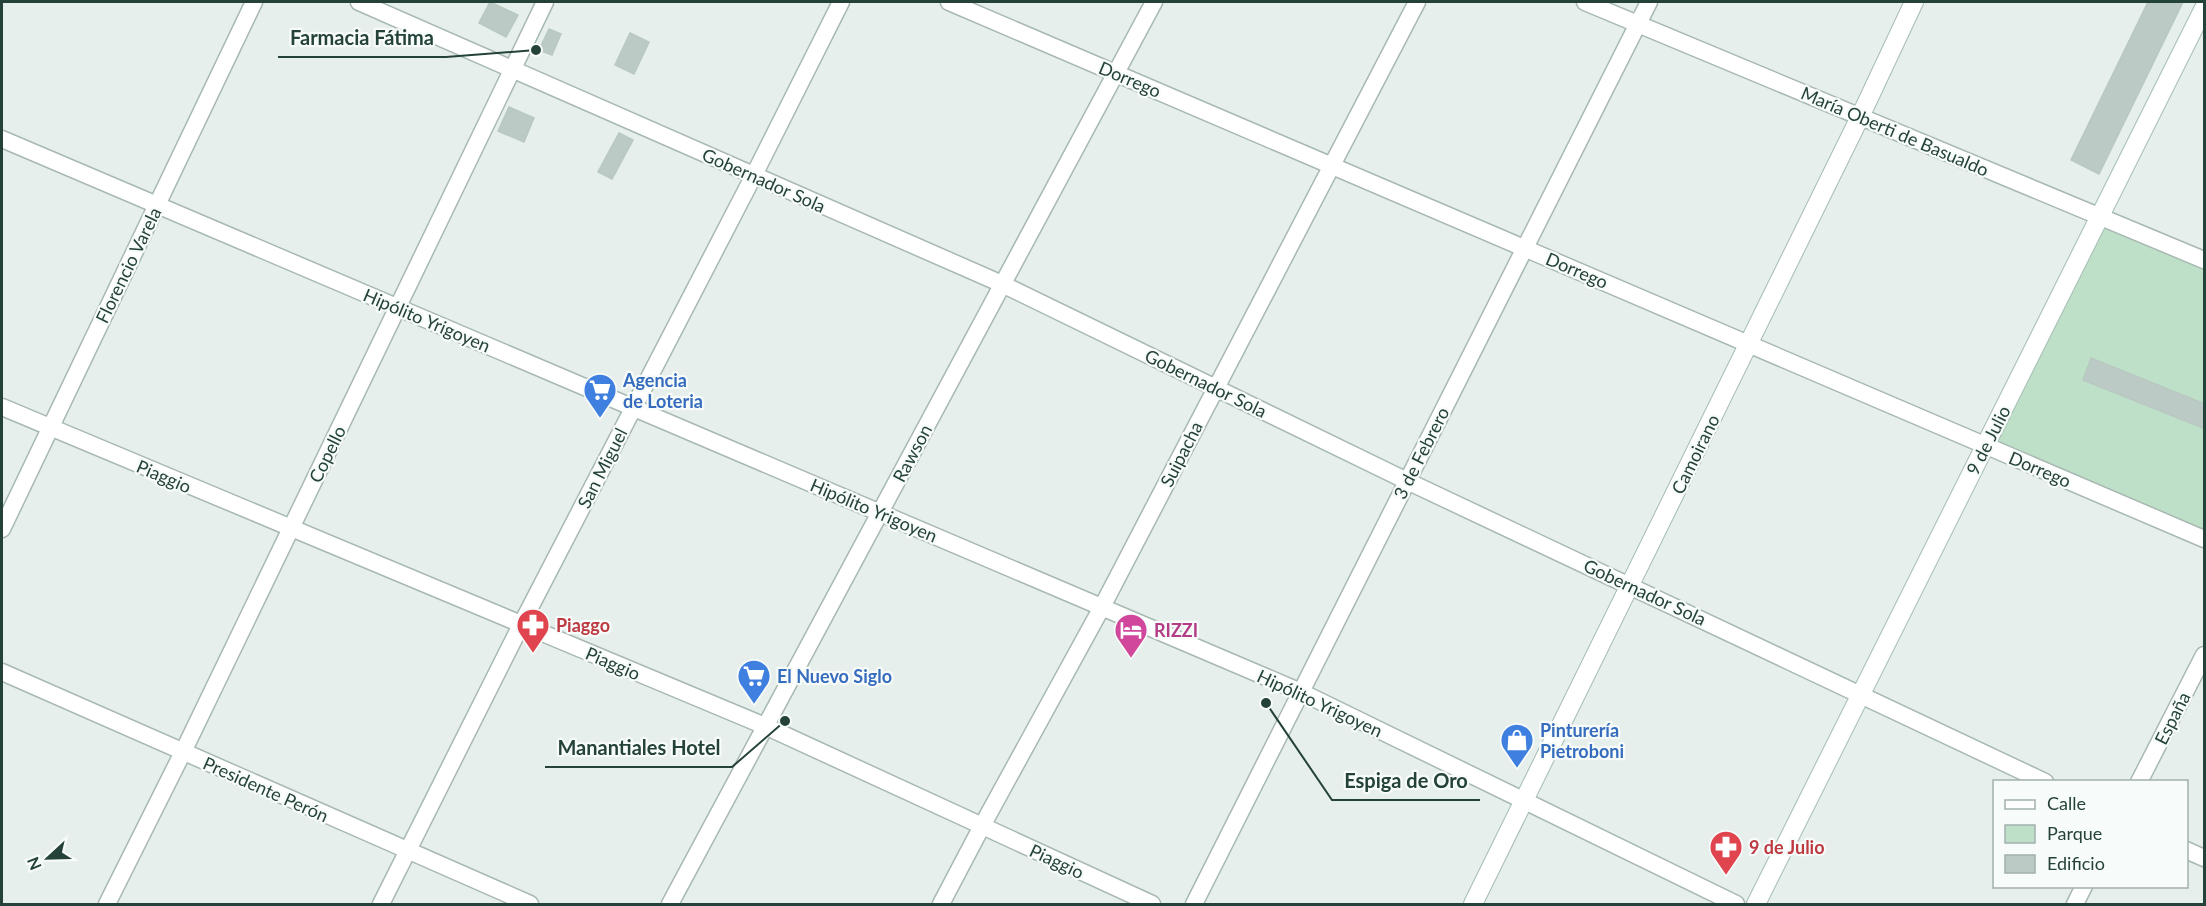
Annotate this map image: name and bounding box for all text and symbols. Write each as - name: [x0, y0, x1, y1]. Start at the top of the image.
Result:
- callout: Farmacia Fátima: [278, 19, 446, 57]
- text: Farmacia Fátima: [290, 25, 434, 49]
- street label: Dorrego: [1096, 56, 1164, 102]
- street label: María Oberti de Basualdo: [1798, 81, 1992, 181]
- street label: Gobernador Sola: [699, 143, 829, 217]
- street label: Florencio Varela: [90, 204, 166, 326]
- street label: Dorrego: [1543, 247, 1611, 293]
- street label: Hipólito Yrigoyen: [360, 283, 494, 357]
- street label: Gobernador Sola: [1142, 344, 1270, 422]
- place label: Agencia de Loteria: [622, 369, 703, 412]
- supermarket icon: Agencia de Loteria: [582, 372, 618, 419]
- street label: 9 de Julio: [1961, 402, 2015, 478]
- street label: 3 de Febrero: [1388, 403, 1454, 503]
- street label: Camoirano: [1666, 411, 1724, 497]
- street label: Suipacha: [1155, 418, 1207, 490]
- street label: Rawson: [888, 420, 936, 486]
- street label: Copello: [304, 422, 350, 486]
- street label: San Miguel: [572, 424, 632, 512]
- street label: Dorrego: [2006, 446, 2074, 492]
- street label: Piaggio: [133, 455, 195, 497]
- street label: Hipólito Yrigoyen: [807, 473, 941, 547]
- street label: Gobernador Sola: [1580, 554, 1710, 630]
- pharmacy icon: Piaggo: [515, 607, 551, 654]
- hotel icon: RIZZI: [1113, 612, 1149, 659]
- place label: Piaggo: [556, 614, 610, 636]
- place label: RIZZI: [1154, 619, 1198, 641]
- street label: Piaggio: [582, 642, 644, 684]
- supermarket icon: El Nuevo Siglo: [736, 658, 772, 705]
- street label: Hipólito Yrigoyen: [1254, 664, 1386, 742]
- place label: El Nuevo Siglo: [777, 665, 892, 687]
- street label: España: [2149, 688, 2195, 748]
- place label: Pinturería Pietroboni: [1540, 719, 1624, 762]
- shop icon: Pinturería Pietroboni: [1499, 722, 1535, 769]
- callout: Manantiales Hotel: [545, 729, 732, 767]
- text: Manantiales Hotel: [557, 735, 721, 759]
- street label: Presidente Perón: [200, 752, 332, 826]
- callout: Espiga de Oro: [1332, 762, 1480, 800]
- text: Espiga de Oro: [1344, 768, 1468, 792]
- legend: [1993, 780, 2188, 888]
- text: Calle: [2047, 792, 2086, 814]
- text: Parque: [2047, 822, 2102, 844]
- north arrow: [18, 828, 78, 888]
- pharmacy icon: 9 de Julio: [1708, 829, 1744, 876]
- place label: 9 de Julio: [1749, 836, 1825, 858]
- street label: Piaggio: [1026, 839, 1088, 883]
- text: Edificio: [2047, 852, 2105, 874]
- text: N: [23, 855, 45, 873]

